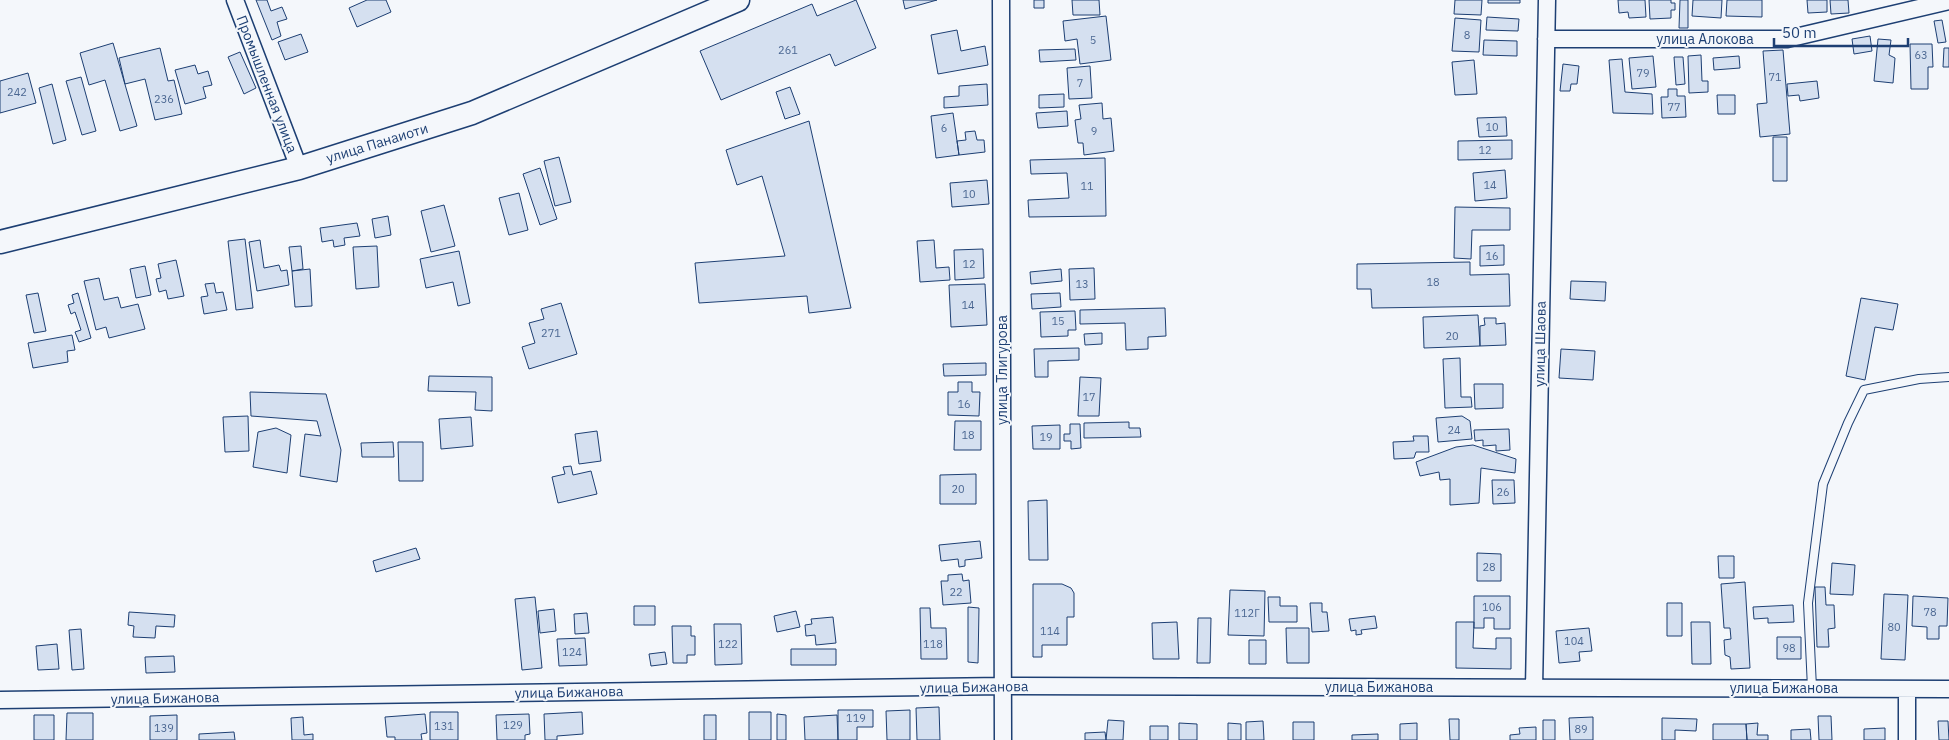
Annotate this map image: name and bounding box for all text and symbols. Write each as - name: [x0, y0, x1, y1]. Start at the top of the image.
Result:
- street label: Промышленная улица: [232, 13, 302, 156]
- scale bar: [1774, 15, 1908, 47]
- text: 50 m: [1782, 23, 1817, 42]
- house number: 8: [1464, 28, 1470, 42]
- street label: улица Алокова: [1656, 30, 1754, 48]
- house number: 5: [1090, 33, 1096, 47]
- house number: 261: [778, 43, 798, 57]
- house number: 63: [1914, 48, 1928, 62]
- house number: 79: [1636, 66, 1650, 80]
- house number: 71: [1768, 70, 1782, 84]
- house number: 7: [1077, 76, 1083, 90]
- house number: 242: [7, 85, 27, 99]
- house number: 236: [154, 92, 174, 106]
- house number: 77: [1667, 100, 1681, 114]
- street label: улица Панаиоти: [324, 119, 430, 167]
- house number: 10: [1485, 120, 1499, 134]
- house number: 6: [941, 121, 947, 135]
- house number: 9: [1091, 124, 1097, 138]
- house number: 12: [1478, 143, 1492, 157]
- house number: 14: [1483, 178, 1497, 192]
- house number: 11: [1080, 179, 1094, 193]
- house number: 10: [962, 187, 976, 201]
- house number: 16: [1485, 249, 1499, 263]
- house number: 12: [962, 257, 976, 271]
- house number: 18: [1426, 275, 1440, 289]
- house number: 13: [1075, 277, 1089, 291]
- house number: 14: [961, 298, 975, 312]
- street label: улица Шаова: [1530, 300, 1550, 387]
- house number: 15: [1051, 314, 1065, 328]
- street label: улица Тлигурова: [993, 315, 1011, 425]
- house number: 271: [541, 326, 561, 340]
- house number: 20: [1445, 329, 1459, 343]
- house number: 17: [1082, 390, 1096, 404]
- house number: 16: [957, 397, 971, 411]
- house number: 24: [1447, 423, 1461, 437]
- house number: 18: [961, 428, 975, 442]
- house number: 19: [1039, 430, 1053, 444]
- house number: 20: [951, 482, 965, 496]
- house number: 26: [1496, 485, 1510, 499]
- house number: 28: [1482, 560, 1496, 574]
- house number: 22: [949, 585, 963, 599]
- house number: 106: [1482, 600, 1502, 614]
- house number: 78: [1923, 605, 1937, 619]
- house number: 112Г: [1234, 606, 1260, 620]
- house number: 80: [1887, 620, 1901, 634]
- house number: 114: [1040, 624, 1060, 638]
- house number: 104: [1564, 634, 1584, 648]
- house number: 122: [718, 637, 738, 651]
- house number: 118: [923, 637, 943, 651]
- house number: 98: [1782, 641, 1796, 655]
- house number: 124: [562, 645, 582, 659]
- street label: улица Бижанова: [920, 677, 1029, 697]
- street label: улица Бижанова: [1325, 678, 1434, 696]
- street label: улица Бижанова: [1730, 679, 1839, 697]
- street label: улица Бижанова: [515, 682, 624, 702]
- street label: улица Бижанова: [111, 688, 220, 708]
- house number: 119: [846, 711, 866, 725]
- house number: 129: [503, 718, 523, 732]
- house number: 131: [434, 719, 454, 733]
- house number: 139: [154, 721, 174, 735]
- house number: 89: [1574, 722, 1588, 736]

